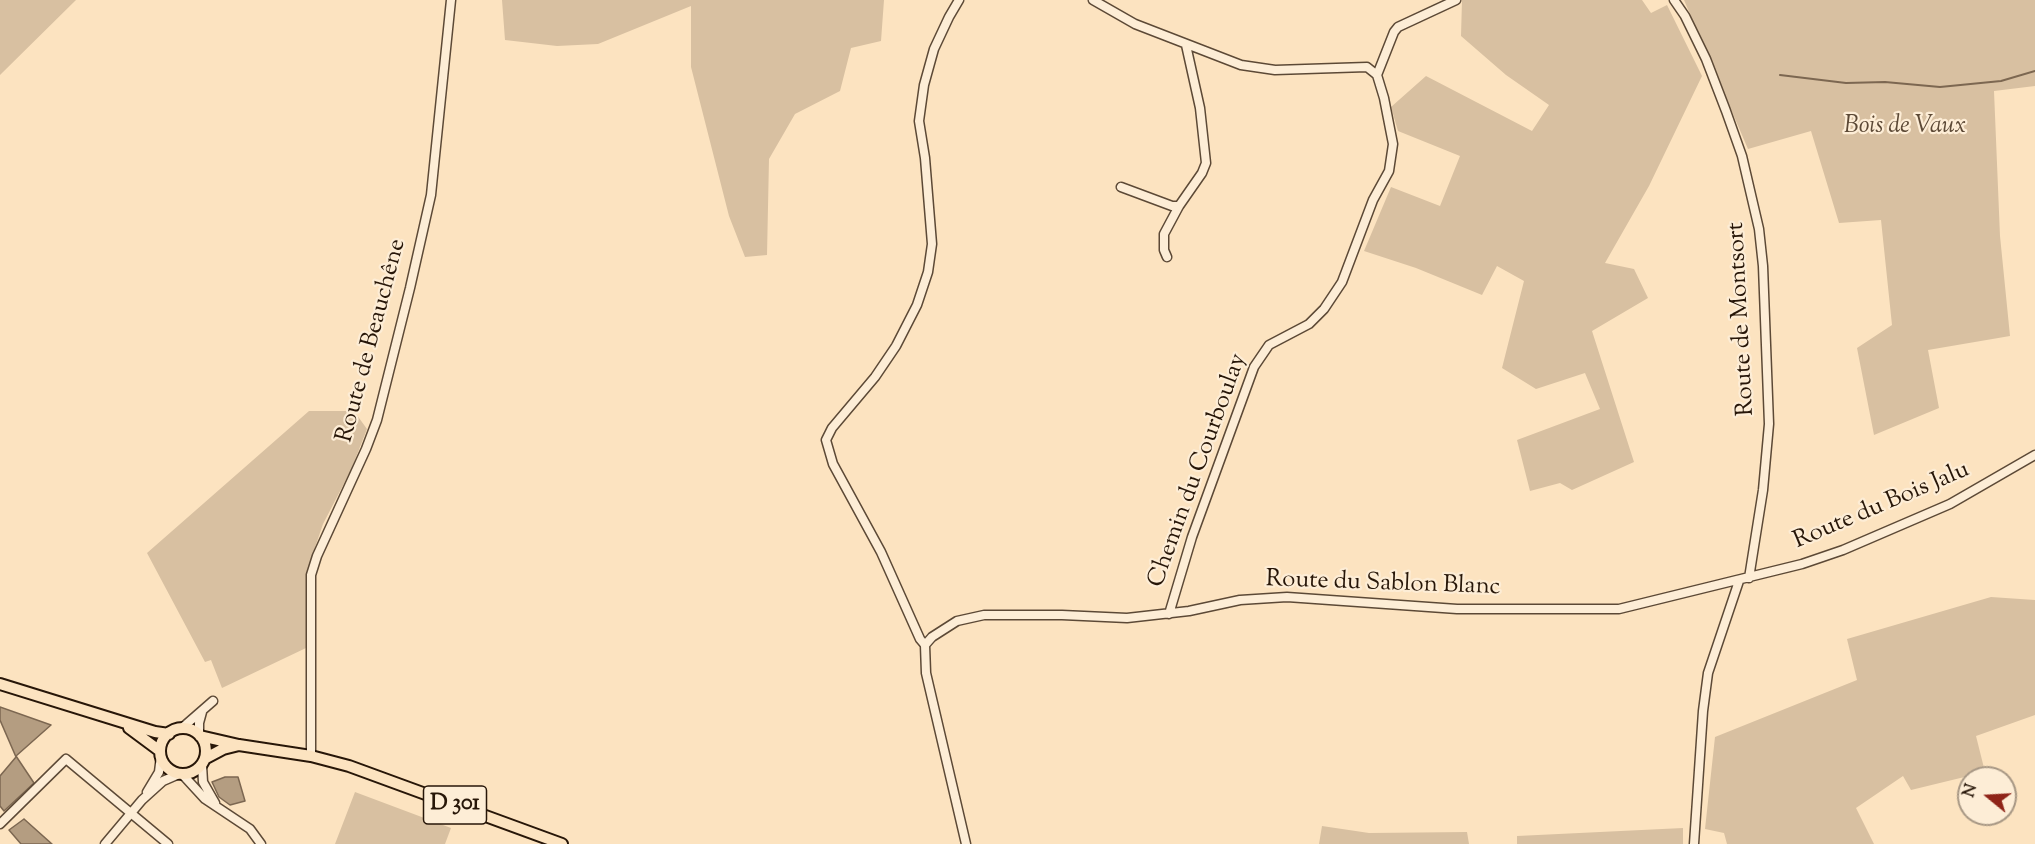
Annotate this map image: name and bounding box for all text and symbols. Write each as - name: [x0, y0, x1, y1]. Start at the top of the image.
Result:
- park label: Bois de Vaux: [1844, 114, 1966, 142]
- street label: Route de Montsort: [1724, 221, 1762, 417]
- street label: Route de Beauchêne: [332, 236, 414, 446]
- street label: Chemin du Courboulay: [1143, 350, 1255, 592]
- street label: Route du Bois Jalu: [1790, 457, 1974, 557]
- street label: Route du Sablon Blanc: [1265, 567, 1501, 603]
- north arrow: [1957, 766, 2017, 826]
- text: N: [1958, 781, 1984, 801]
- road number: D 301: [424, 786, 486, 824]

